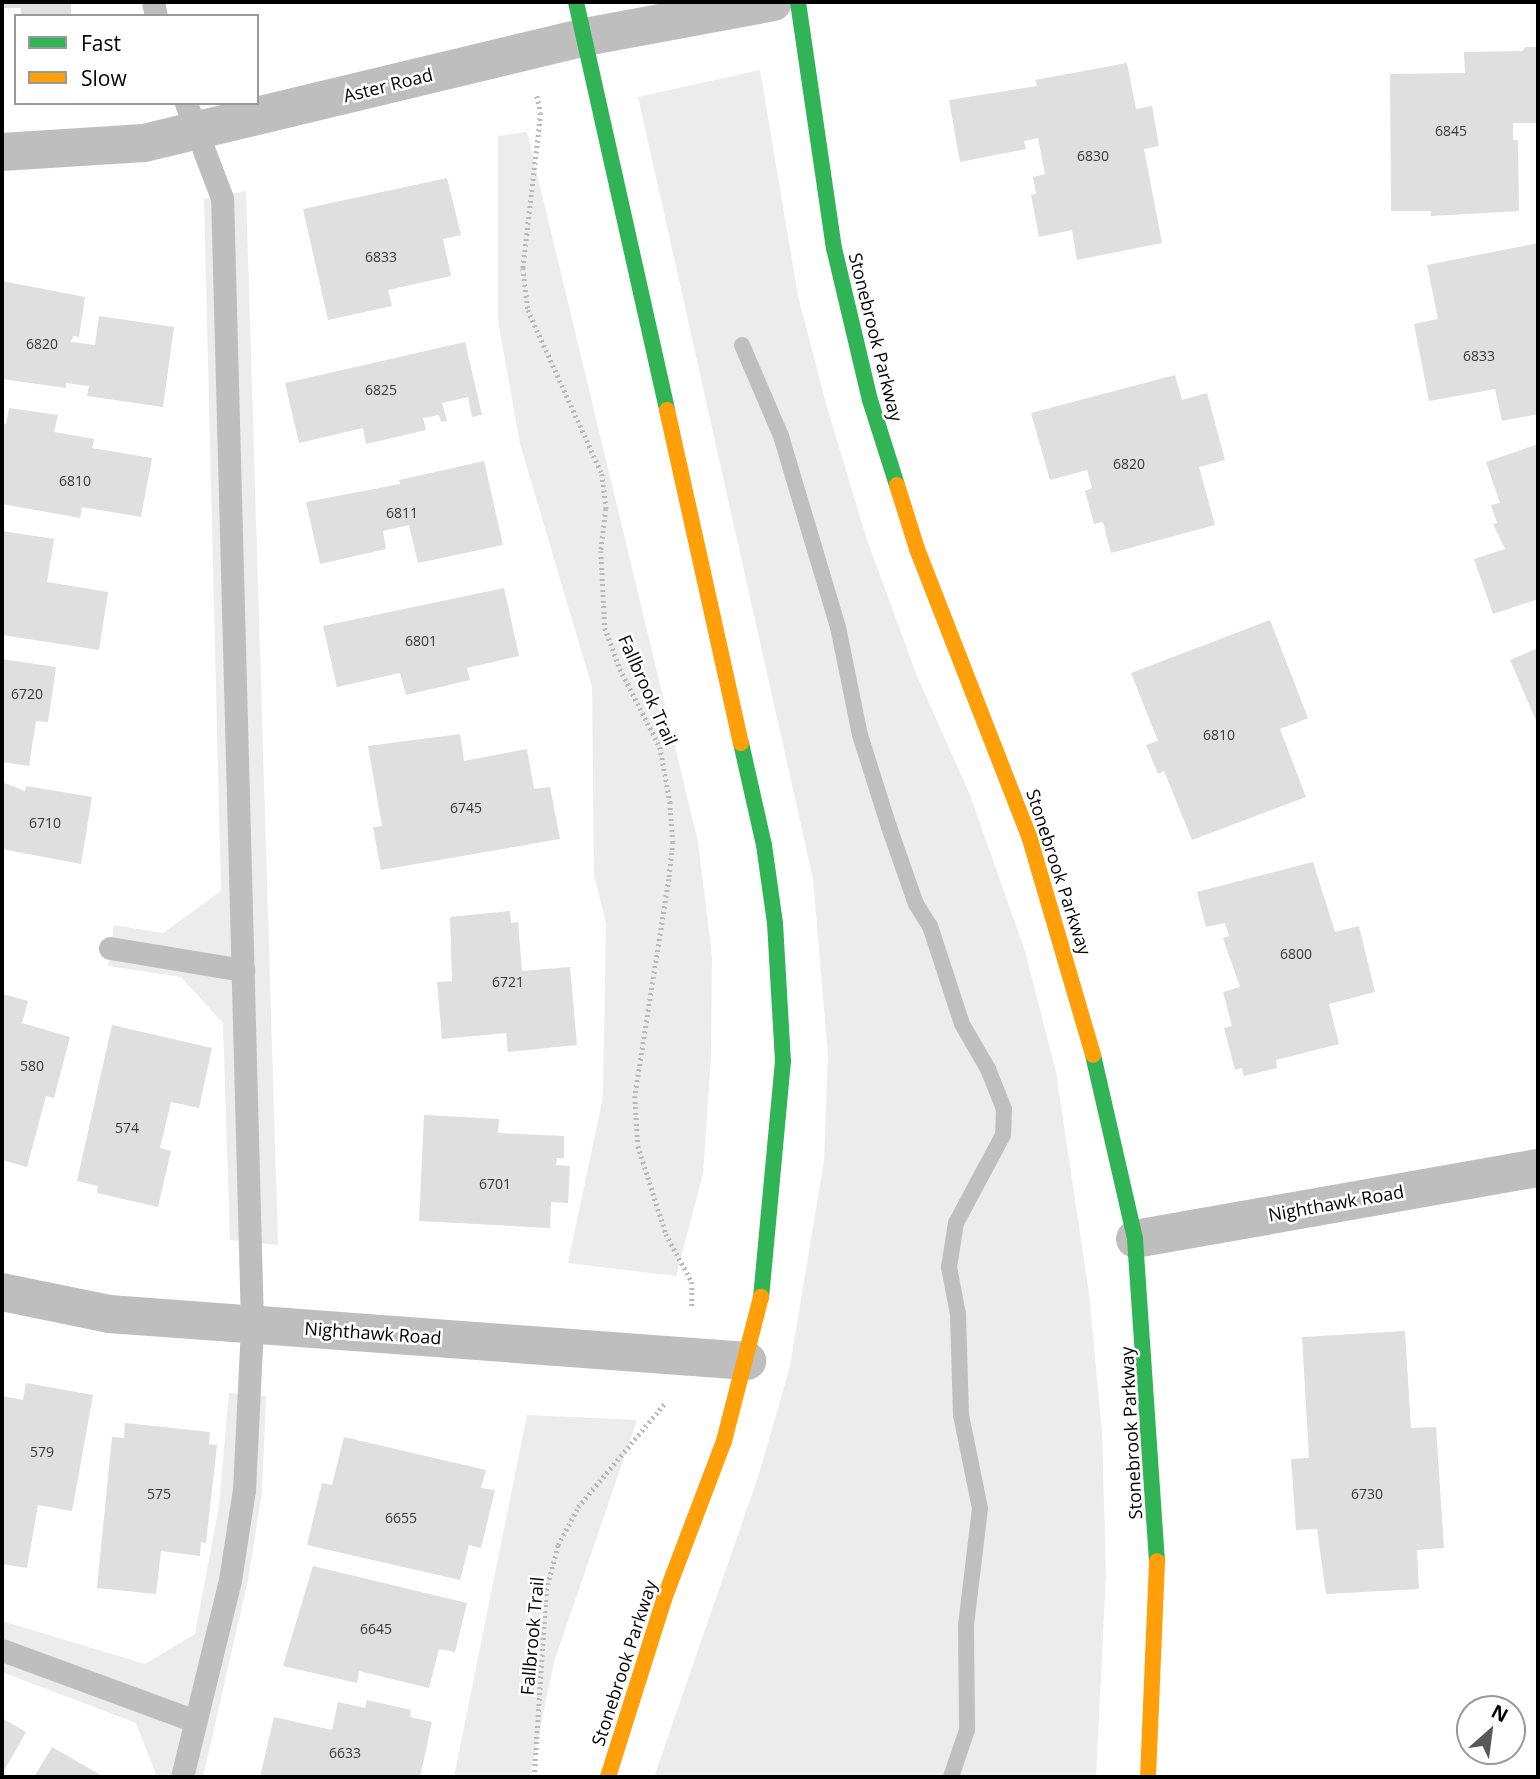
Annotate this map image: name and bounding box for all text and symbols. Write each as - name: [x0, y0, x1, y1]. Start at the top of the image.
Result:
- legend: [14, 14, 259, 105]
- text: Fast: [81, 29, 121, 57]
- street label: Aster Road: [341, 63, 435, 107]
- text: Slow: [81, 64, 127, 92]
- house number: 6845: [1435, 123, 1467, 139]
- house number: 6830: [1077, 148, 1109, 164]
- house number: 6833: [365, 249, 397, 265]
- street label: Stonebrook Parkway: [845, 250, 907, 424]
- house number: 6820: [26, 336, 58, 352]
- house number: 6833: [1463, 348, 1495, 364]
- house number: 6825: [365, 382, 397, 398]
- house number: 6820: [1113, 456, 1145, 472]
- house number: 6810: [59, 473, 91, 489]
- house number: 6811: [386, 505, 418, 521]
- street label: Fallbrook Trail: [614, 631, 682, 749]
- house number: 6801: [405, 633, 437, 649]
- house number: 6720: [11, 686, 43, 702]
- house number: 6810: [1203, 727, 1235, 743]
- street label: Stonebrook Parkway: [1022, 786, 1096, 958]
- house number: 6745: [450, 800, 482, 816]
- house number: 6710: [29, 815, 61, 831]
- house number: 6800: [1280, 946, 1312, 962]
- house number: 6721: [492, 974, 524, 990]
- house number: 580: [20, 1058, 44, 1074]
- house number: 574: [115, 1120, 139, 1136]
- house number: 6701: [479, 1176, 511, 1192]
- street label: Nighthawk Road: [1266, 1180, 1406, 1226]
- street label: Nighthawk Road: [304, 1317, 442, 1349]
- street label: Stonebrook Parkway: [1116, 1346, 1146, 1520]
- house number: 579: [30, 1444, 54, 1460]
- house number: 575: [147, 1486, 171, 1502]
- house number: 6730: [1351, 1486, 1383, 1502]
- house number: 6655: [385, 1510, 417, 1526]
- street label: Fallbrook Trail: [516, 1576, 548, 1696]
- street label: Stonebrook Parkway: [587, 1577, 661, 1749]
- house number: 6645: [360, 1621, 392, 1637]
- north arrow: [1456, 1695, 1526, 1765]
- text: N: [1487, 1698, 1513, 1728]
- house number: 6633: [329, 1745, 361, 1761]

